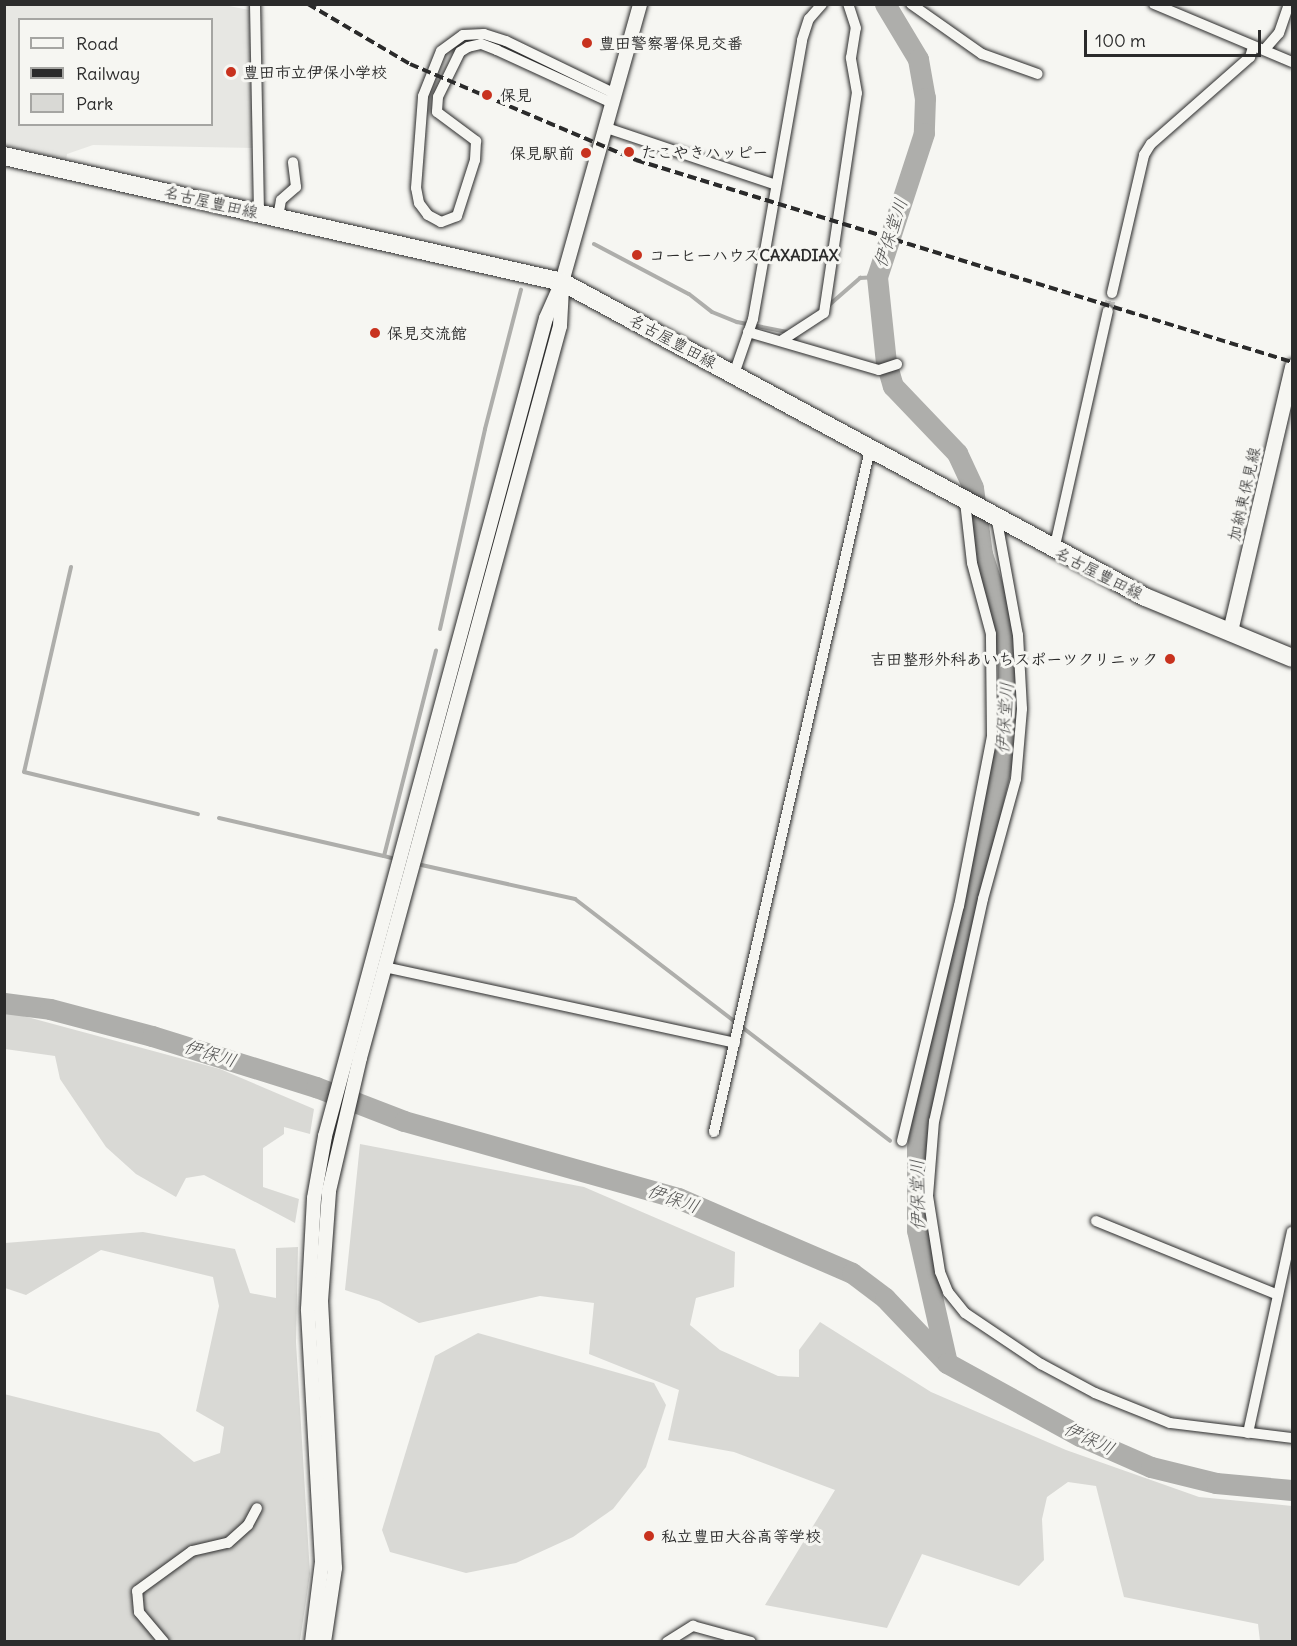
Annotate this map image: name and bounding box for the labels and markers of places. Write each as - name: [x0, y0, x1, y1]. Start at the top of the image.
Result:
- place label: 豊田警察署保見交番: [599, 33, 743, 53]
- marker: 豊田警察署保見交番: [580, 36, 594, 50]
- place label: 豊田市立伊保小学校: [243, 62, 387, 82]
- marker: 豊田市立伊保小学校: [224, 65, 238, 79]
- place label: 保見: [500, 85, 532, 105]
- marker: 保見: [478, 86, 496, 104]
- place label: たこやきハッピー: [641, 142, 768, 162]
- place label: 保見駅前: [510, 143, 574, 163]
- marker: たこやきハッピー: [622, 145, 636, 159]
- marker: 保見駅前: [579, 146, 593, 160]
- place label: コーヒーハウスCAXADIAX: [649, 245, 840, 265]
- marker: コーヒーハウスCAXADIAX: [630, 248, 644, 262]
- place label: 保見交流館: [387, 323, 467, 343]
- marker: 保見交流館: [368, 326, 382, 340]
- place label: 吉田整形外科あいちスポーツクリニック: [870, 649, 1158, 669]
- marker: 吉田整形外科あいちスポーツクリニック: [1163, 652, 1177, 666]
- place label: 私立豊田大谷高等学校: [661, 1526, 821, 1546]
- marker: 私立豊田大谷高等学校: [642, 1529, 656, 1543]

